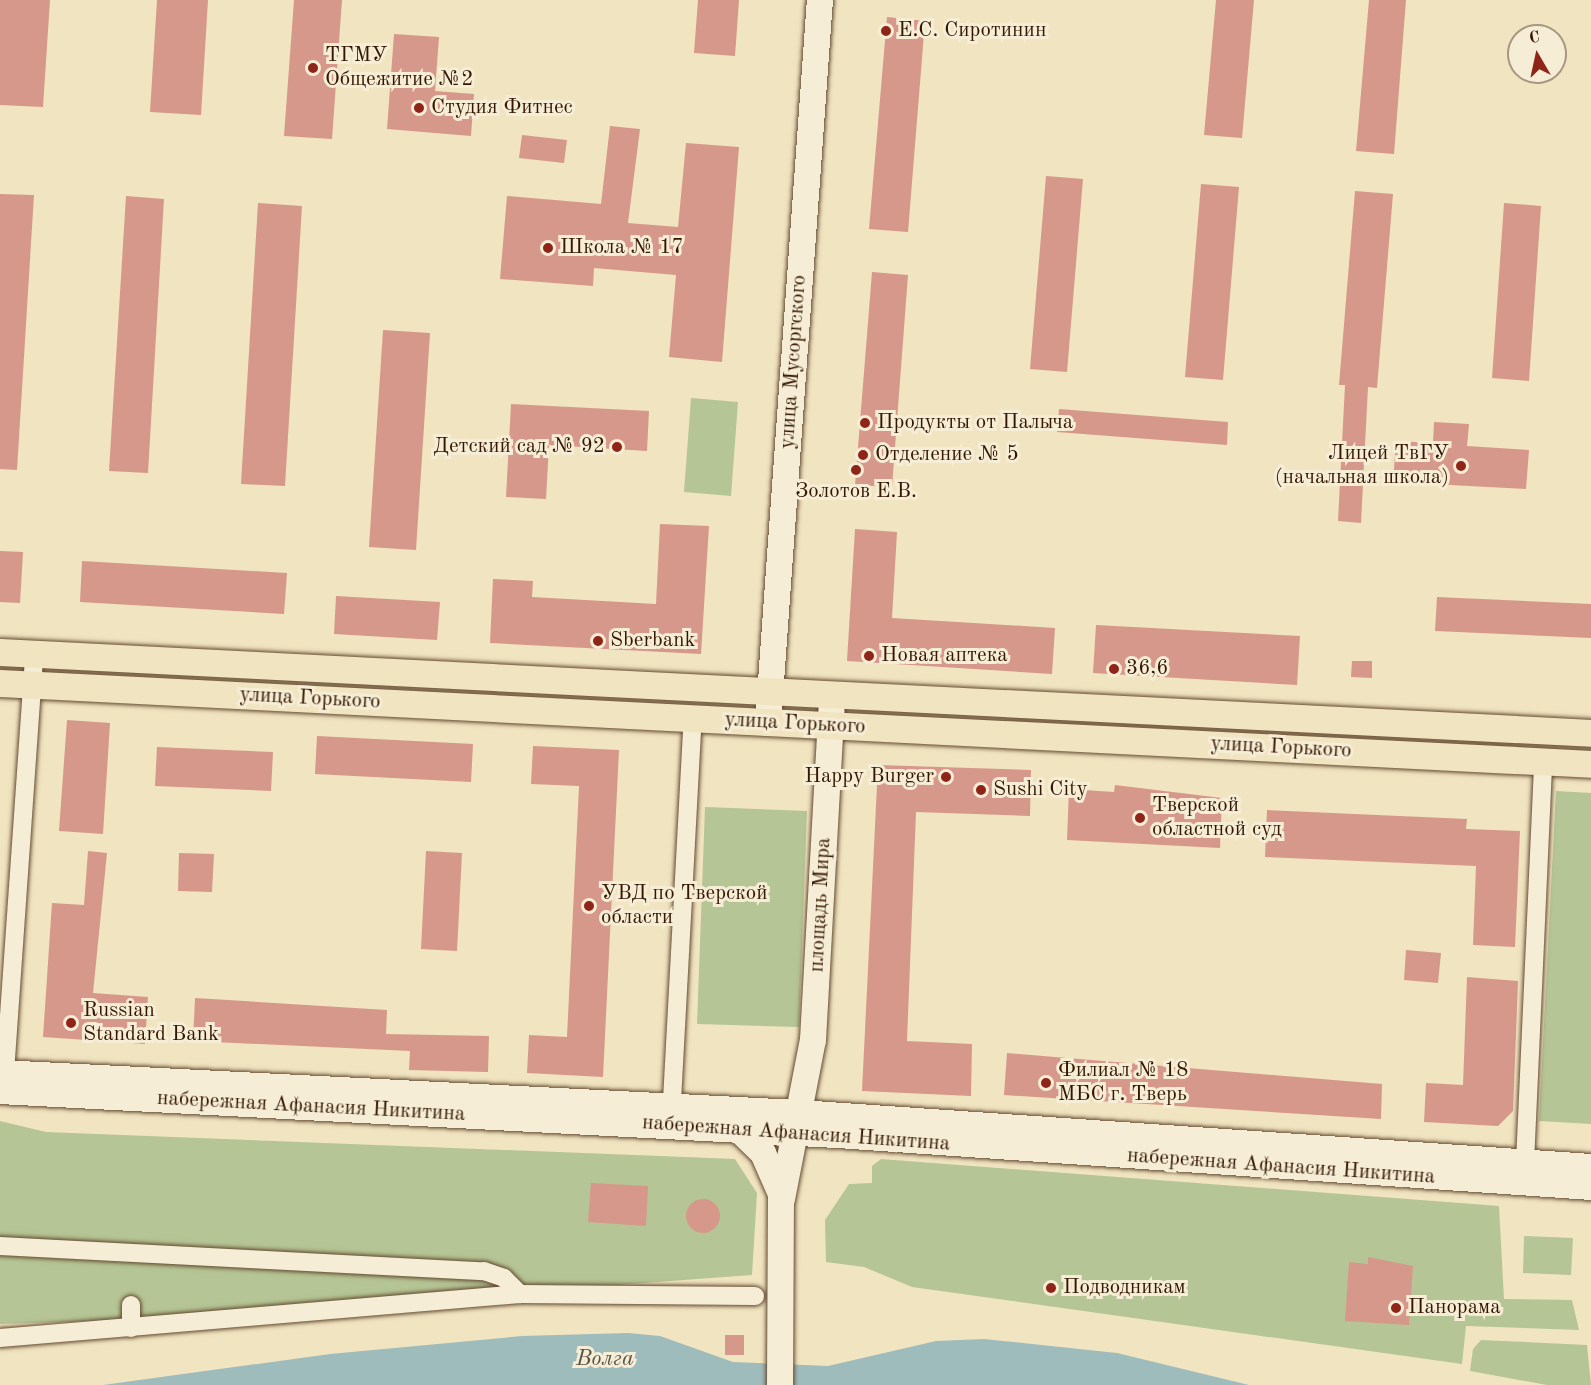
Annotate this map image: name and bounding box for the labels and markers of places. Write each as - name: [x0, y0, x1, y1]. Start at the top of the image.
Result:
- place label: Е.С. Сиротинин: [898, 18, 1046, 44]
- marker: Е.С. Сиротинин: [879, 24, 893, 38]
- place label: ТГМУ Общежитие №2: [325, 43, 473, 93]
- marker: ТГМУ Общежитие №2: [306, 61, 320, 75]
- place label: Студия Фитнес: [431, 95, 573, 121]
- marker: Студия Фитнес: [412, 101, 426, 115]
- place label: Школа № 17: [560, 235, 684, 261]
- marker: Школа № 17: [541, 241, 555, 255]
- place label: Продукты от Палыча: [877, 410, 1073, 436]
- marker: Продукты от Палыча: [858, 416, 872, 430]
- place label: Детский сад № 92: [433, 434, 605, 460]
- marker: Детский сад № 92: [610, 440, 624, 454]
- place label: Лицей ТвГУ (начальная школа): [1275, 441, 1449, 491]
- place label: Отделение № 5: [875, 442, 1019, 468]
- marker: Отделение № 5: [856, 448, 870, 462]
- marker: Лицей ТвГУ (начальная школа): [1454, 459, 1468, 473]
- marker: Золотов Е.В.: [849, 463, 863, 477]
- place label: Золотов Е.В.: [795, 479, 917, 505]
- place label: Sberbank: [610, 628, 695, 654]
- marker: Sberbank: [591, 634, 605, 648]
- place label: Новая аптека: [881, 643, 1008, 669]
- marker: Новая аптека: [862, 649, 876, 663]
- place label: 36,6: [1126, 656, 1168, 682]
- marker: 36,6: [1107, 662, 1121, 676]
- place label: Happy Burger: [804, 764, 934, 790]
- marker: Happy Burger: [939, 770, 953, 784]
- place label: Sushi City: [993, 777, 1088, 803]
- marker: Sushi City: [974, 783, 988, 797]
- place label: Тверской областной суд: [1152, 793, 1282, 843]
- marker: Тверской областной суд: [1133, 811, 1147, 825]
- place label: УВД по Тверской области: [601, 881, 767, 931]
- marker: УВД по Тверской области: [582, 899, 596, 913]
- place label: Russian Standard Bank: [83, 998, 219, 1048]
- marker: Russian Standard Bank: [64, 1016, 78, 1030]
- place label: Филиал № 18 МБС г. Тверь: [1058, 1058, 1188, 1108]
- marker: Филиал № 18 МБС г. Тверь: [1039, 1076, 1053, 1090]
- place label: Подводникам: [1063, 1275, 1186, 1301]
- marker: Подводникам: [1044, 1281, 1058, 1295]
- place label: Панорама: [1408, 1295, 1501, 1321]
- marker: Панорама: [1389, 1301, 1403, 1315]

